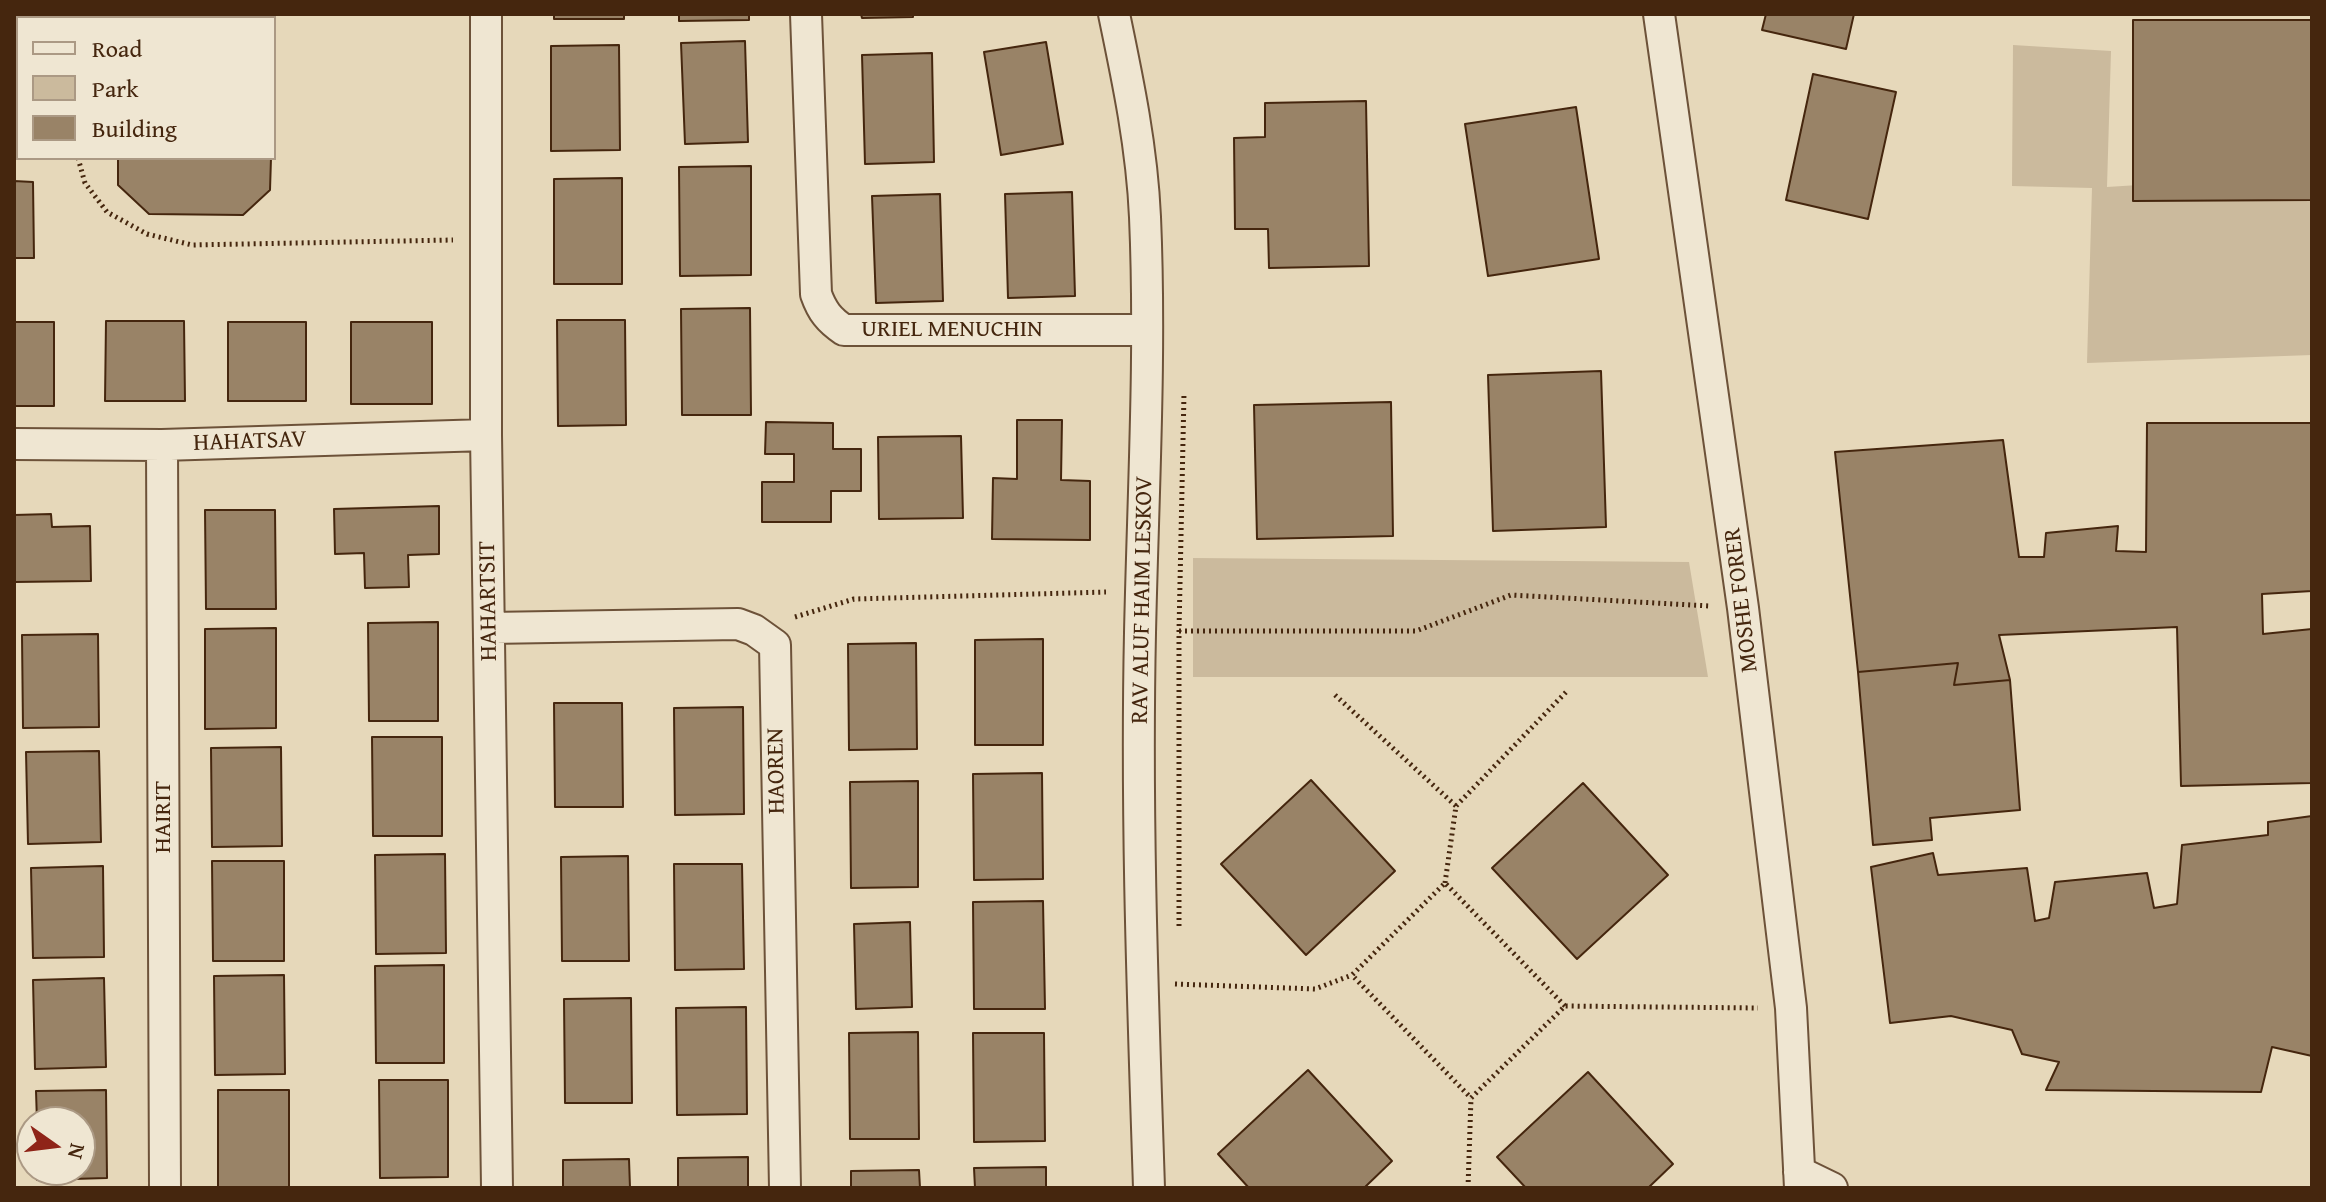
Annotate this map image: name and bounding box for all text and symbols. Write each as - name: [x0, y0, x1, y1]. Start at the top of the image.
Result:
- legend: [16, 16, 276, 160]
- text: Road: [92, 31, 142, 66]
- text: Park: [92, 71, 138, 106]
- text: Building: [92, 111, 177, 146]
- street label: URIEL MENUCHIN: [861, 316, 1043, 344]
- street label: HAHATSAV: [193, 426, 307, 458]
- street label: RAV ALUF HAIM LESKOV: [1126, 476, 1160, 724]
- street label: MOSHE FORER: [1719, 526, 1765, 674]
- street label: HAHARTSIT: [474, 541, 504, 661]
- street label: HAOREN: [762, 728, 792, 814]
- street label: HAIRIT: [150, 781, 178, 853]
- north arrow: [16, 1106, 96, 1186]
- text: N: [60, 1140, 95, 1162]

